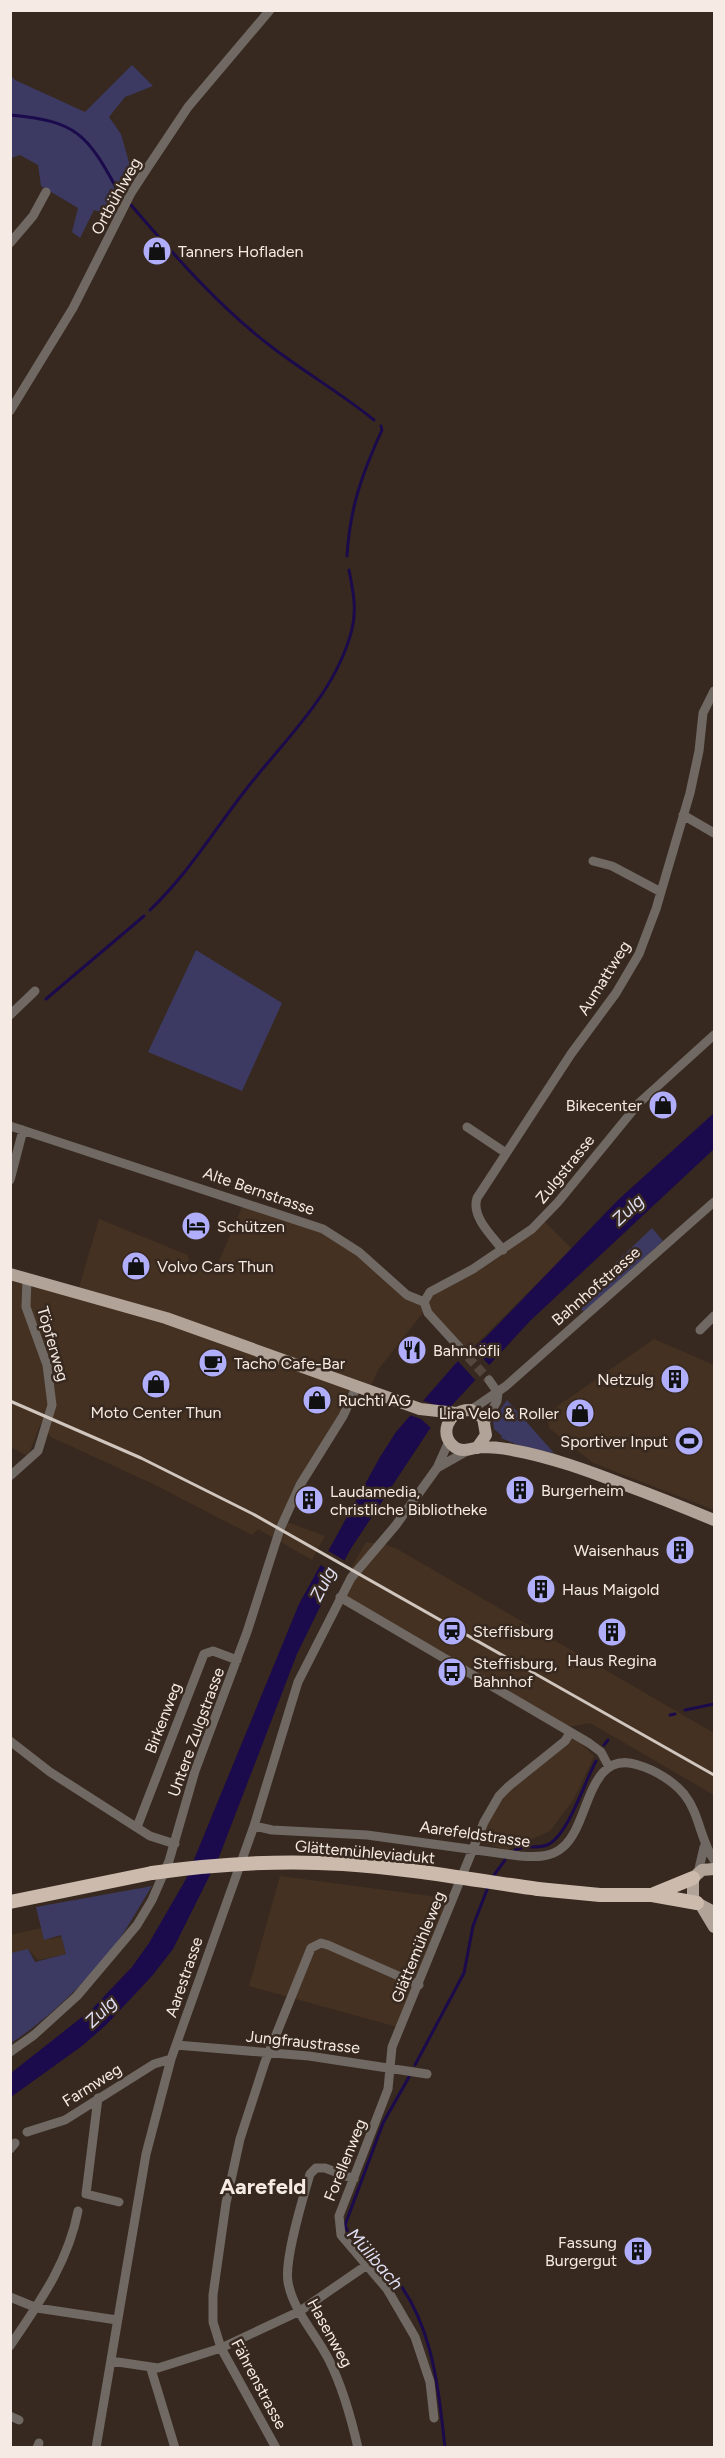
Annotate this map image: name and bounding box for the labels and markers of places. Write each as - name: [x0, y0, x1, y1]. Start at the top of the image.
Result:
- shop icon: Tanners Hofladen: [141, 235, 173, 267]
- place label: Tanners Hofladen: [178, 242, 303, 261]
- shop icon: Bikecenter: [647, 1089, 679, 1121]
- place label: Bikecenter: [566, 1096, 643, 1115]
- hotel icon: Schützen: [180, 1210, 212, 1242]
- place label: Schützen: [217, 1217, 285, 1236]
- shop icon: Volvo Cars Thun: [120, 1250, 152, 1282]
- place label: Volvo Cars Thun: [157, 1257, 274, 1276]
- restaurant icon: Bahnhöfli: [396, 1334, 428, 1366]
- place label: Bahnhöfli: [433, 1341, 500, 1360]
- cafe icon: Tacho Cafe-Bar: [197, 1347, 229, 1379]
- place label: Tacho Cafe-Bar: [234, 1354, 346, 1373]
- building icon: Netzulg: [659, 1363, 691, 1395]
- shop icon: Moto Center Thun: [140, 1368, 172, 1400]
- place label: Netzulg: [597, 1370, 654, 1389]
- shop icon: Ruchti AG: [301, 1384, 333, 1416]
- place label: Ruchti AG: [338, 1391, 411, 1410]
- shop icon: Lira Velo & Roller: [564, 1397, 596, 1429]
- place label: Moto Center Thun: [91, 1403, 222, 1422]
- place label: Lira Velo & Roller: [439, 1404, 560, 1423]
- sports icon: Sportiver Input: [673, 1425, 705, 1457]
- place label: Sportiver Input: [560, 1432, 668, 1451]
- building icon: Burgerheim: [504, 1474, 536, 1506]
- place label: Burgerheim: [541, 1481, 624, 1500]
- place label: Laudamedia, christliche Bibliotheke: [330, 1482, 487, 1519]
- building icon: Laudamedia, christliche Bibliotheke: [293, 1484, 325, 1516]
- building icon: Waisenhaus: [664, 1534, 696, 1566]
- place label: Waisenhaus: [574, 1541, 659, 1560]
- building icon: Haus Maigold: [525, 1573, 557, 1605]
- place label: Haus Maigold: [562, 1580, 660, 1599]
- station icon: Steffisburg: [436, 1615, 468, 1647]
- building icon: Haus Regina: [596, 1616, 628, 1648]
- place label: Steffisburg: [473, 1622, 554, 1641]
- place label: Haus Regina: [567, 1651, 657, 1670]
- place label: Steffisburg, Bahnhof: [473, 1654, 557, 1691]
- bus stop icon: Steffisburg, Bahnhof: [436, 1656, 468, 1688]
- place label: Fassung Burgergut: [545, 2233, 617, 2270]
- building icon: Fassung Burgergut: [622, 2235, 654, 2267]

